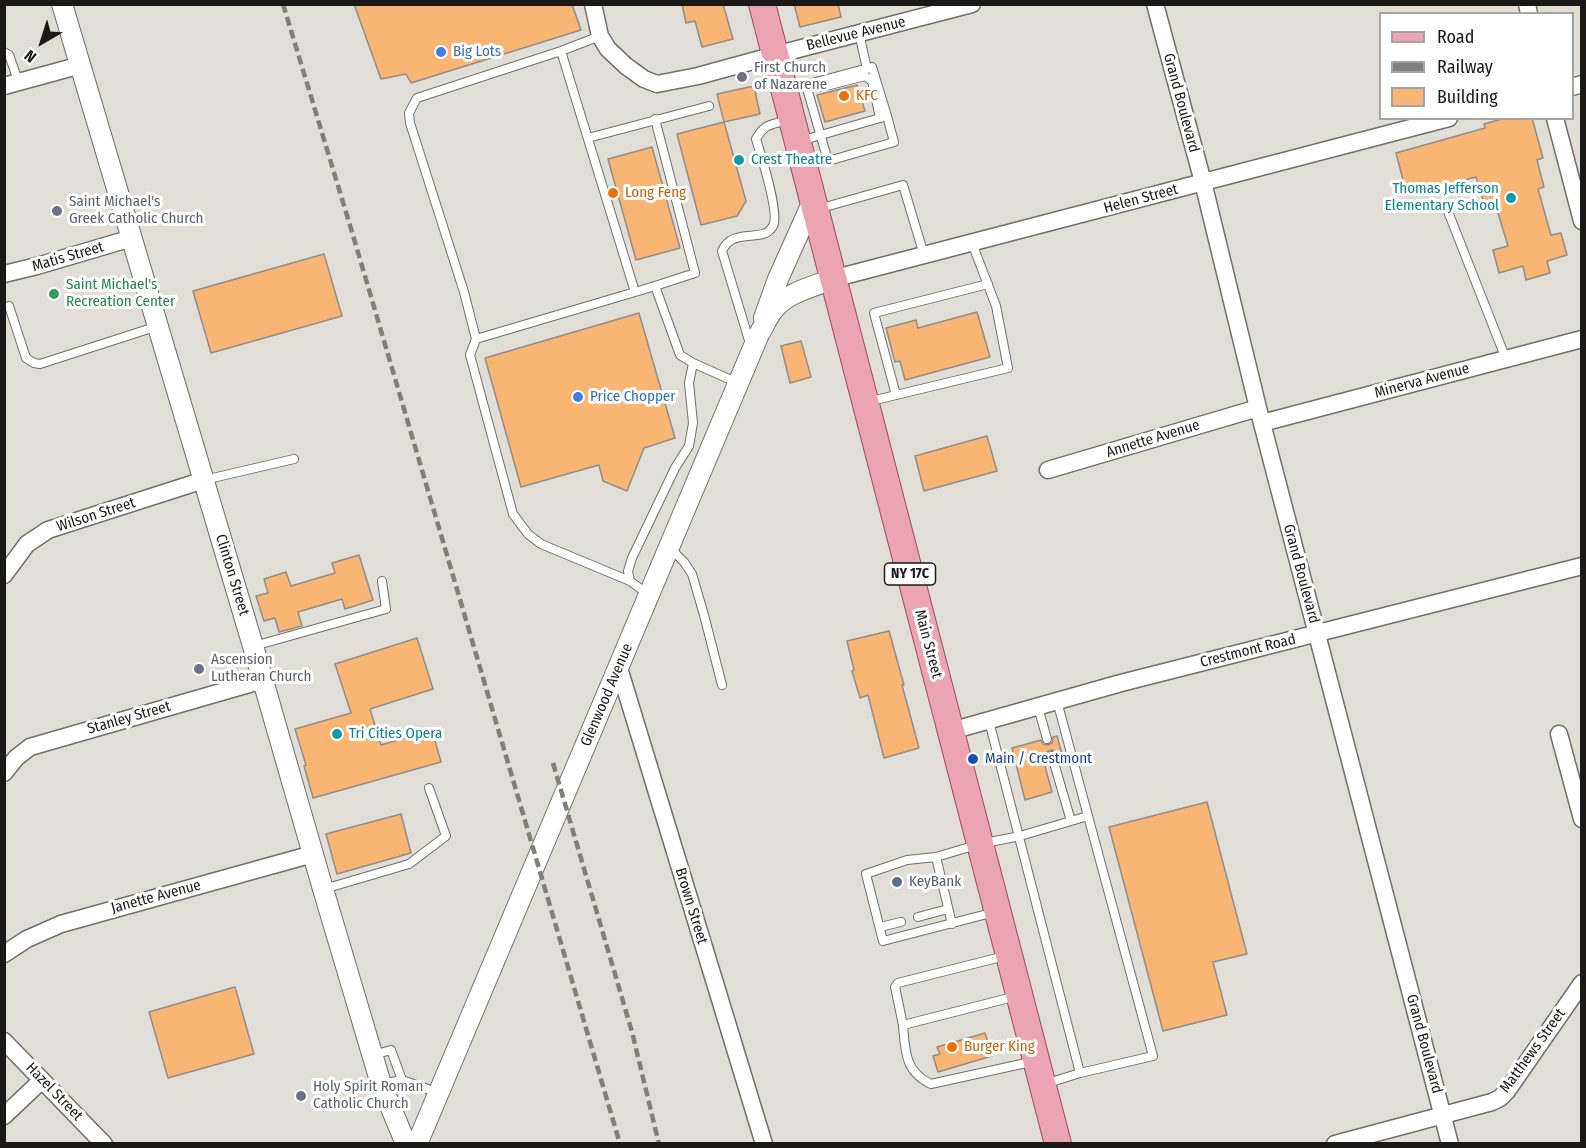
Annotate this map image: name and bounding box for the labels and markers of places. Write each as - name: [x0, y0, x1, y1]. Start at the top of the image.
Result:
- place label: Big Lots: [453, 43, 501, 61]
- marker: Big Lots: [434, 45, 448, 59]
- place label: First Church of Nazarene: [754, 59, 827, 94]
- marker: First Church of Nazarene: [735, 70, 749, 84]
- place label: KFC: [856, 87, 878, 105]
- marker: KFC: [837, 89, 851, 103]
- place label: Crest Theatre: [751, 151, 832, 169]
- marker: Crest Theatre: [732, 153, 746, 167]
- place label: Thomas Jefferson Elementary School: [1385, 180, 1499, 215]
- place label: Long Feng: [625, 184, 686, 202]
- marker: Long Feng: [606, 186, 620, 200]
- marker: Thomas Jefferson Elementary School: [1504, 191, 1518, 205]
- place label: Saint Michael's Greek Catholic Church: [69, 193, 203, 228]
- marker: Saint Michael's Greek Catholic Church: [50, 204, 64, 218]
- place label: Saint Michael's Recreation Center: [66, 276, 175, 311]
- marker: Saint Michael's Recreation Center: [47, 287, 61, 301]
- place label: Price Chopper: [590, 388, 675, 406]
- marker: Price Chopper: [571, 390, 585, 404]
- place label: Ascension Lutheran Church: [211, 651, 311, 686]
- marker: Ascension Lutheran Church: [192, 662, 206, 676]
- place label: Tri Cities Opera: [349, 725, 442, 743]
- marker: Tri Cities Opera: [330, 727, 344, 741]
- place label: Main / Crestmont: [985, 750, 1092, 768]
- marker: Main / Crestmont: [966, 752, 980, 766]
- place label: KeyBank: [909, 873, 961, 891]
- marker: KeyBank: [890, 875, 904, 889]
- place label: Burger King: [964, 1038, 1035, 1056]
- marker: Burger King: [945, 1040, 959, 1054]
- place label: Holy Spirit Roman Catholic Church: [313, 1078, 423, 1113]
- marker: Holy Spirit Roman Catholic Church: [294, 1089, 308, 1103]

